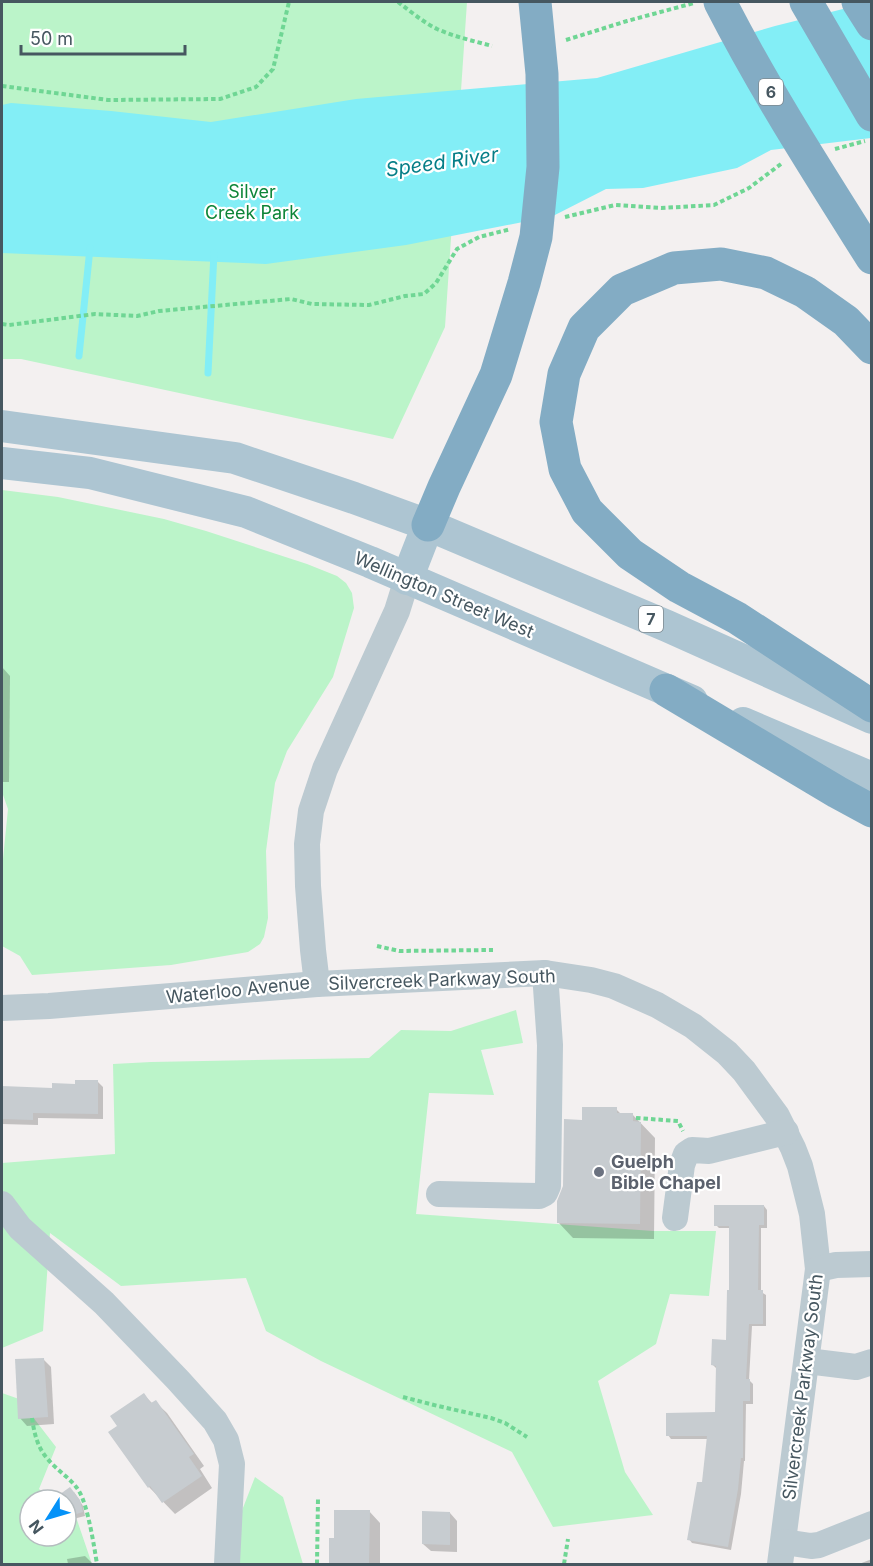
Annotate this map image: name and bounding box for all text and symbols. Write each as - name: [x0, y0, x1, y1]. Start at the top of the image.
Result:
- scale bar: [21, 18, 184, 56]
- text: 50 m: [30, 28, 73, 49]
- road number: 6: [759, 79, 783, 105]
- water label: Speed River: [384, 142, 500, 182]
- park label: Silver Creek Park: [205, 181, 299, 223]
- street label: Wellington Street West: [351, 547, 537, 642]
- road number: 7: [639, 606, 663, 632]
- street label: Silvercreek Parkway South: [328, 965, 556, 994]
- street label: Waterloo Avenue: [165, 972, 311, 1007]
- place label: Guelph Bible Chapel: [611, 1151, 721, 1193]
- marker: Guelph Bible Chapel: [592, 1165, 606, 1179]
- street label: Silvercreek Parkway South: [778, 1273, 827, 1501]
- north arrow: [18, 1488, 78, 1548]
- text: N: [24, 1516, 48, 1538]

